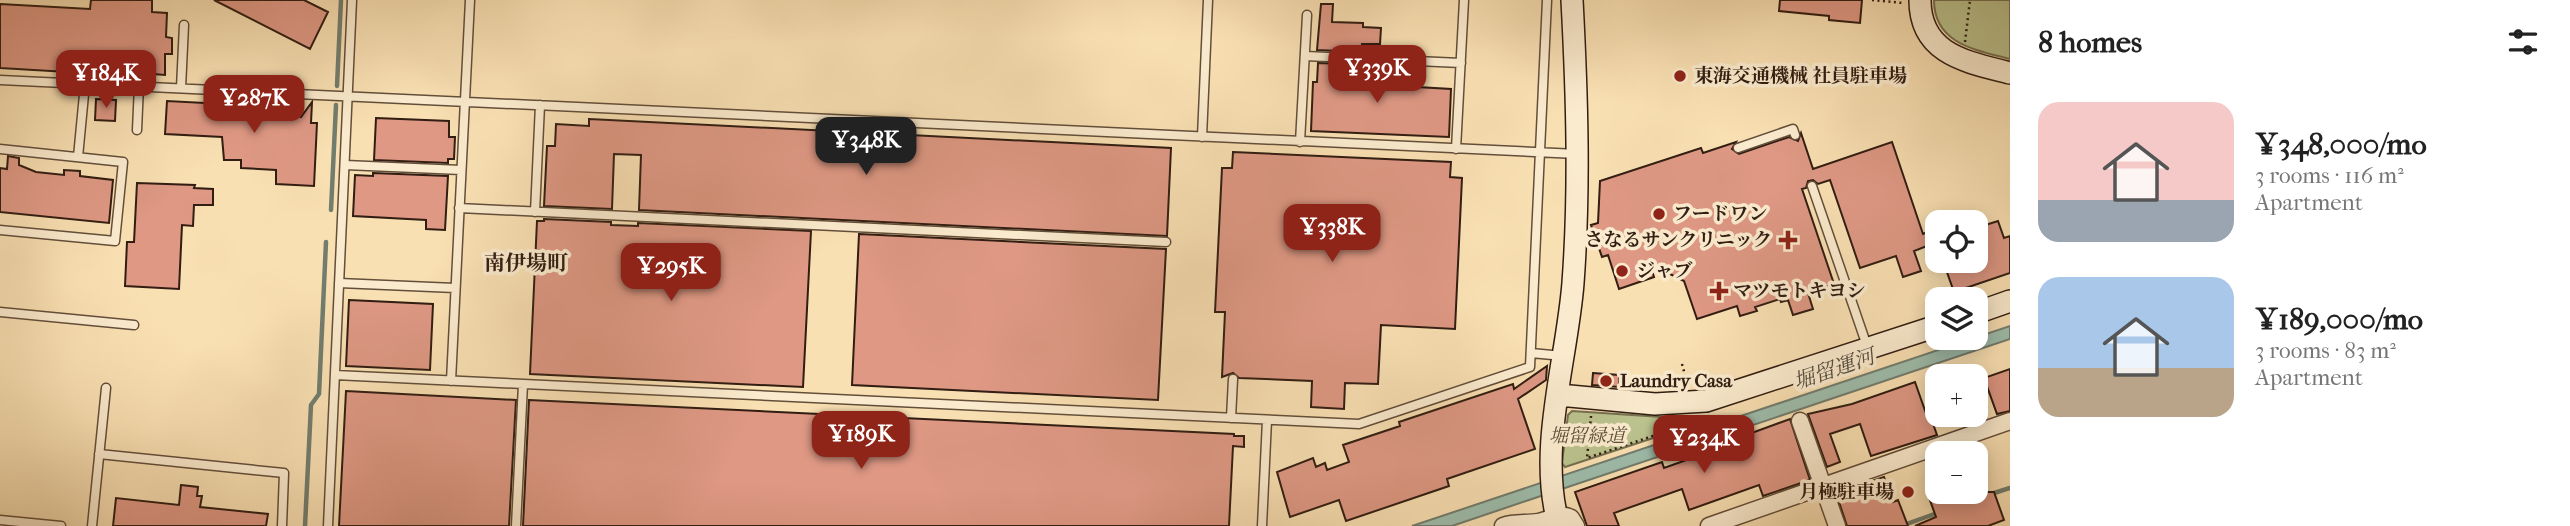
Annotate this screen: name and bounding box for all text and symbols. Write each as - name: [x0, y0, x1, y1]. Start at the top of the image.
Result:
- icon: filters: [2504, 23, 2542, 61]
- text: 8 homes: [2038, 25, 2142, 60]
- pin: ¥339K: [1328, 46, 1426, 105]
- pin: ¥184K: [57, 50, 155, 110]
- text: ¥339K: [1344, 54, 1410, 81]
- text: ¥184K: [72, 59, 140, 86]
- place label: 東海交通機械 社員駐車場: [1694, 65, 1907, 87]
- marker: 東海交通機械 社員駐車場: [1672, 68, 1688, 84]
- pin: ¥287K: [205, 76, 303, 135]
- text: ¥287K: [219, 84, 289, 111]
- pin: ¥348K: [817, 118, 915, 177]
- text: ¥348K: [831, 126, 901, 153]
- text: ¥348,000/mo: [2255, 127, 2427, 162]
- icon: home: [2094, 130, 2178, 214]
- text: 3 rooms · 116 m²: [2255, 162, 2404, 189]
- text: Apartment: [2255, 189, 2363, 216]
- place label: フードワン: [1673, 203, 1767, 225]
- pin: ¥338K: [1283, 204, 1381, 264]
- marker: フードワン: [1651, 206, 1667, 222]
- map controls: [1925, 210, 1988, 504]
- button: locate: [1925, 210, 1988, 273]
- text: ¥338K: [1299, 213, 1365, 240]
- place label: さなるサンクリニック: [1584, 229, 1772, 251]
- marker: さなるサンクリニック: [1778, 230, 1798, 250]
- pin: ¥295K: [622, 244, 720, 303]
- district label: 南伊場町: [484, 251, 568, 275]
- text: ¥295K: [637, 252, 705, 279]
- place label: ジャブ: [1636, 260, 1693, 282]
- marker: ジャブ: [1614, 263, 1630, 279]
- place label: マツモトキヨシ: [1733, 280, 1865, 302]
- marker: マツモトキヨシ: [1711, 283, 1727, 299]
- button: layers: [1925, 287, 1988, 350]
- text: ¥189,000/mo: [2255, 302, 2423, 337]
- icon: home: [2094, 305, 2178, 389]
- text: 3 rooms · 83 m²: [2255, 337, 2396, 364]
- water label: 堀留運河: [1790, 343, 1881, 394]
- button: +: [1925, 364, 1988, 427]
- text: Apartment: [2255, 364, 2363, 391]
- place label: Laundry Casa: [1620, 370, 1733, 392]
- marker: Laundry Casa: [1598, 373, 1614, 389]
- pin: ¥189K: [812, 412, 910, 471]
- pin: ¥234K: [1655, 416, 1753, 475]
- text: ¥189K: [828, 420, 894, 447]
- text: ¥234K: [1669, 424, 1739, 451]
- park label: 堀留緑道: [1549, 425, 1628, 447]
- button: −: [1925, 441, 1988, 504]
- place label: 月極駐車場: [1799, 481, 1894, 503]
- marker: 月極駐車場: [1900, 484, 1916, 500]

